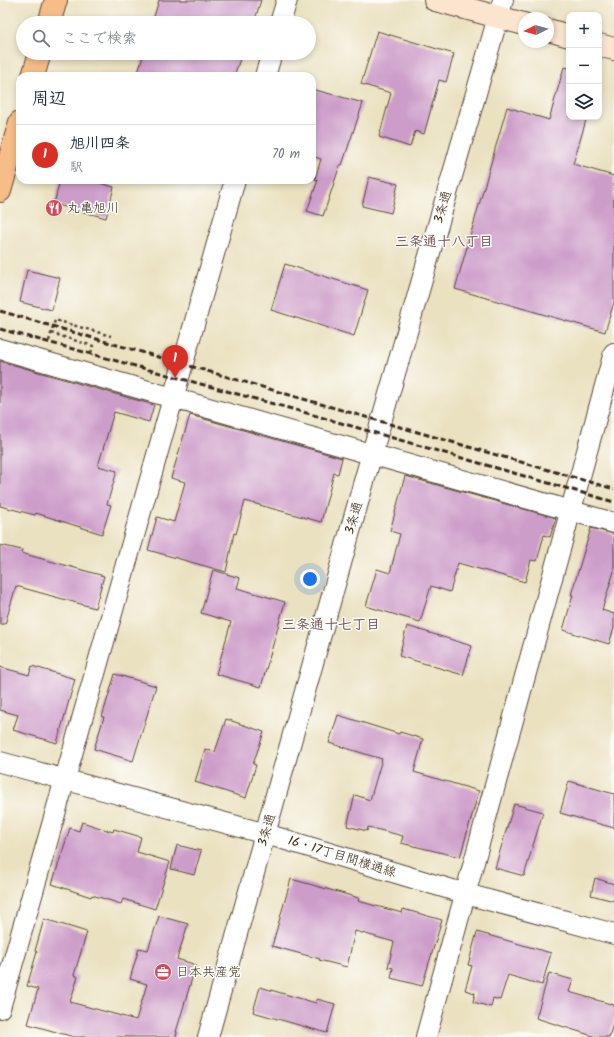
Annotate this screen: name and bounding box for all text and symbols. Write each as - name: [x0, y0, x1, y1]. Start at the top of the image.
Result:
- north arrow: [518, 12, 554, 48]
- map controls: [566, 12, 602, 120]
- button: +: [566, 12, 602, 48]
- search box: [16, 16, 316, 60]
- icon: search: [30, 27, 52, 49]
- text: ここで検索: [62, 27, 137, 51]
- button: −: [566, 48, 602, 84]
- button: layers: [566, 84, 602, 120]
- text: 周辺: [32, 86, 66, 113]
- text: 旭川四条: [70, 132, 130, 156]
- text: 1: [43, 144, 47, 165]
- text: 70 m: [272, 144, 300, 165]
- text: 駅: [70, 157, 83, 178]
- street label: 3条通: [428, 188, 458, 226]
- restaurant icon: 丸亀旭川: [44, 198, 64, 218]
- place label: 丸亀旭川: [67, 198, 119, 219]
- district label: 三条通十八丁目: [395, 231, 493, 253]
- pin: 1: [162, 345, 188, 378]
- street label: 3条通: [339, 499, 369, 537]
- your location: [300, 569, 320, 589]
- district label: 三条通十七丁目: [282, 614, 380, 636]
- street label: 3条通: [252, 811, 282, 849]
- street label: 16・17丁目間横通線: [285, 831, 400, 884]
- office icon: 日本共産党: [153, 962, 173, 982]
- place label: 日本共産党: [176, 962, 241, 983]

